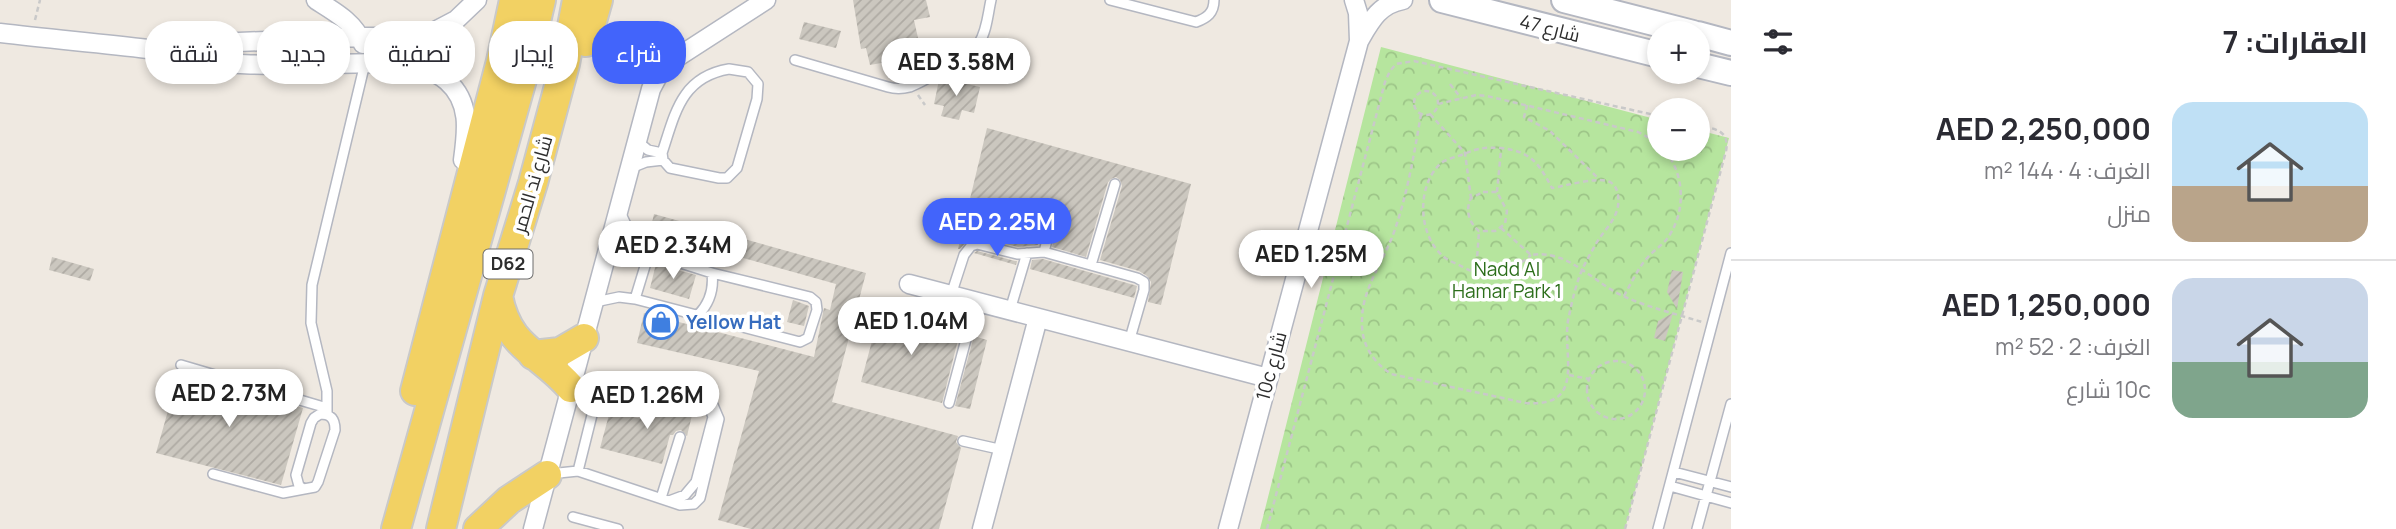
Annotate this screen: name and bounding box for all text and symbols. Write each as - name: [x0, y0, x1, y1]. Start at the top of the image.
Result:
- street label: شارع 47: [1517, 8, 1583, 49]
- chip: شقة: [145, 21, 243, 84]
- chip: جديد: [257, 21, 350, 84]
- chip: تصفية: [364, 21, 475, 84]
- chip: إيجار: [489, 21, 578, 84]
- chip: شراء: [592, 21, 686, 84]
- map controls: [1647, 21, 1710, 161]
- button: +: [1647, 21, 1710, 84]
- text: العقارات: 7: [2222, 21, 2368, 62]
- icon: filters: [1759, 23, 1797, 61]
- pin: AED 3.58M: [876, 38, 1036, 98]
- text: AED 3.58M: [897, 45, 1015, 77]
- button: −: [1647, 98, 1710, 161]
- text: AED 2,250,000: [1936, 108, 2151, 149]
- icon: home: [2228, 130, 2312, 214]
- street label: شارع ند الحمر: [505, 132, 559, 237]
- text: الغرف: 4 · 144 m²: [1984, 154, 2151, 186]
- text: منزل: [2107, 197, 2151, 229]
- pin: AED 2.25M: [917, 198, 1077, 258]
- text: AED 2.25M: [938, 205, 1056, 237]
- pin: AED 2.34M: [593, 222, 753, 281]
- text: AED 2.34M: [614, 228, 732, 260]
- pin: AED 1.25M: [1231, 230, 1391, 290]
- text: AED 1.25M: [1255, 237, 1367, 269]
- road number: D62: [484, 250, 532, 278]
- park label: Nadd Al Hamar Park 1: [1452, 256, 1562, 304]
- text: AED 1,250,000: [1942, 284, 2151, 325]
- pin: AED 1.04M: [831, 298, 991, 357]
- shop icon: Yellow Hat: [642, 303, 680, 341]
- text: AED 1.04M: [854, 304, 968, 336]
- icon: home: [2228, 306, 2312, 390]
- place label: Yellow Hat: [686, 309, 782, 335]
- street label: 10c شارع: [1249, 329, 1294, 403]
- text: الغرف: 2 · 52 m²: [1995, 330, 2151, 362]
- pin: AED 2.73M: [149, 370, 309, 429]
- pin: AED 1.26M: [567, 372, 727, 431]
- text: 10c شارع: [2066, 373, 2151, 405]
- text: AED 2.73M: [171, 376, 287, 408]
- text: AED 1.26M: [590, 378, 704, 410]

